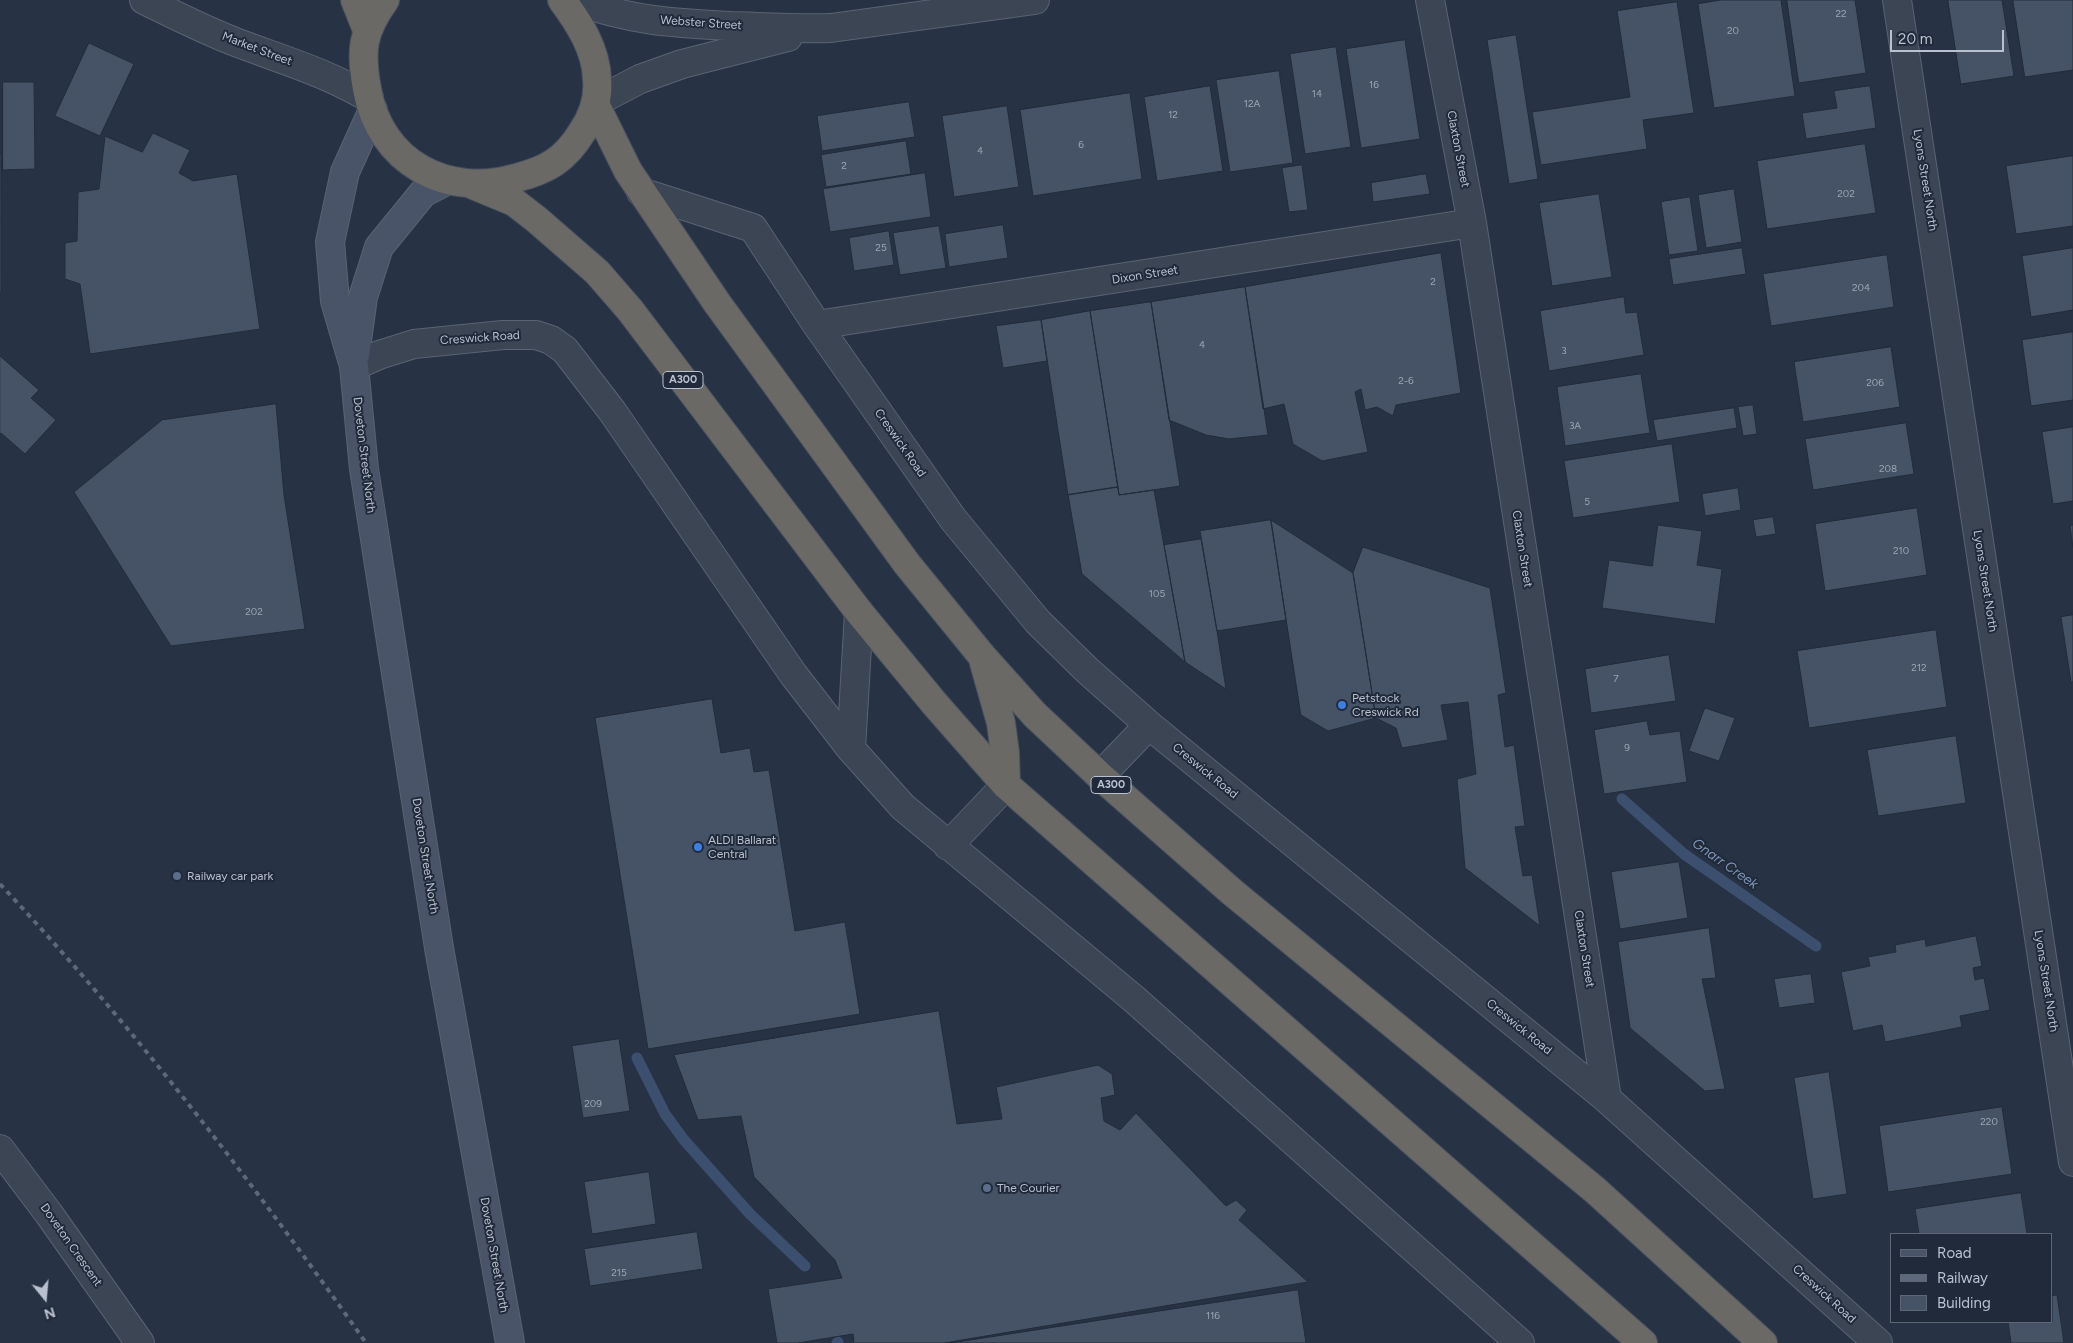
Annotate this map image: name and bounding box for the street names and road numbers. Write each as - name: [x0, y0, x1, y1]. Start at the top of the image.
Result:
- street label: Webster Street: [660, 13, 742, 33]
- street label: Market Street: [220, 29, 294, 69]
- street label: Claxton Street: [1444, 109, 1472, 189]
- street label: Lyons Street North: [1910, 128, 1940, 232]
- street label: Dixon Street: [1111, 263, 1179, 287]
- street label: Creswick Road: [440, 328, 520, 348]
- road number: A300: [663, 372, 703, 388]
- street label: Doveton Street North: [350, 396, 378, 514]
- street label: Creswick Road: [871, 406, 929, 480]
- street label: Claxton Street: [1509, 509, 1535, 589]
- street label: Lyons Street North: [1970, 529, 2000, 633]
- street label: Creswick Road: [1169, 740, 1241, 802]
- road number: A300: [1091, 776, 1131, 794]
- street label: Doveton Street North: [409, 797, 441, 915]
- street label: Claxton Street: [1571, 909, 1597, 989]
- street label: Lyons Street North: [2031, 929, 2061, 1033]
- street label: Creswick Road: [1483, 996, 1555, 1058]
- street label: Doveton Street North: [477, 1196, 511, 1314]
- street label: Doveton Crescent: [37, 1201, 105, 1289]
- street label: Creswick Road: [1789, 1262, 1859, 1326]

